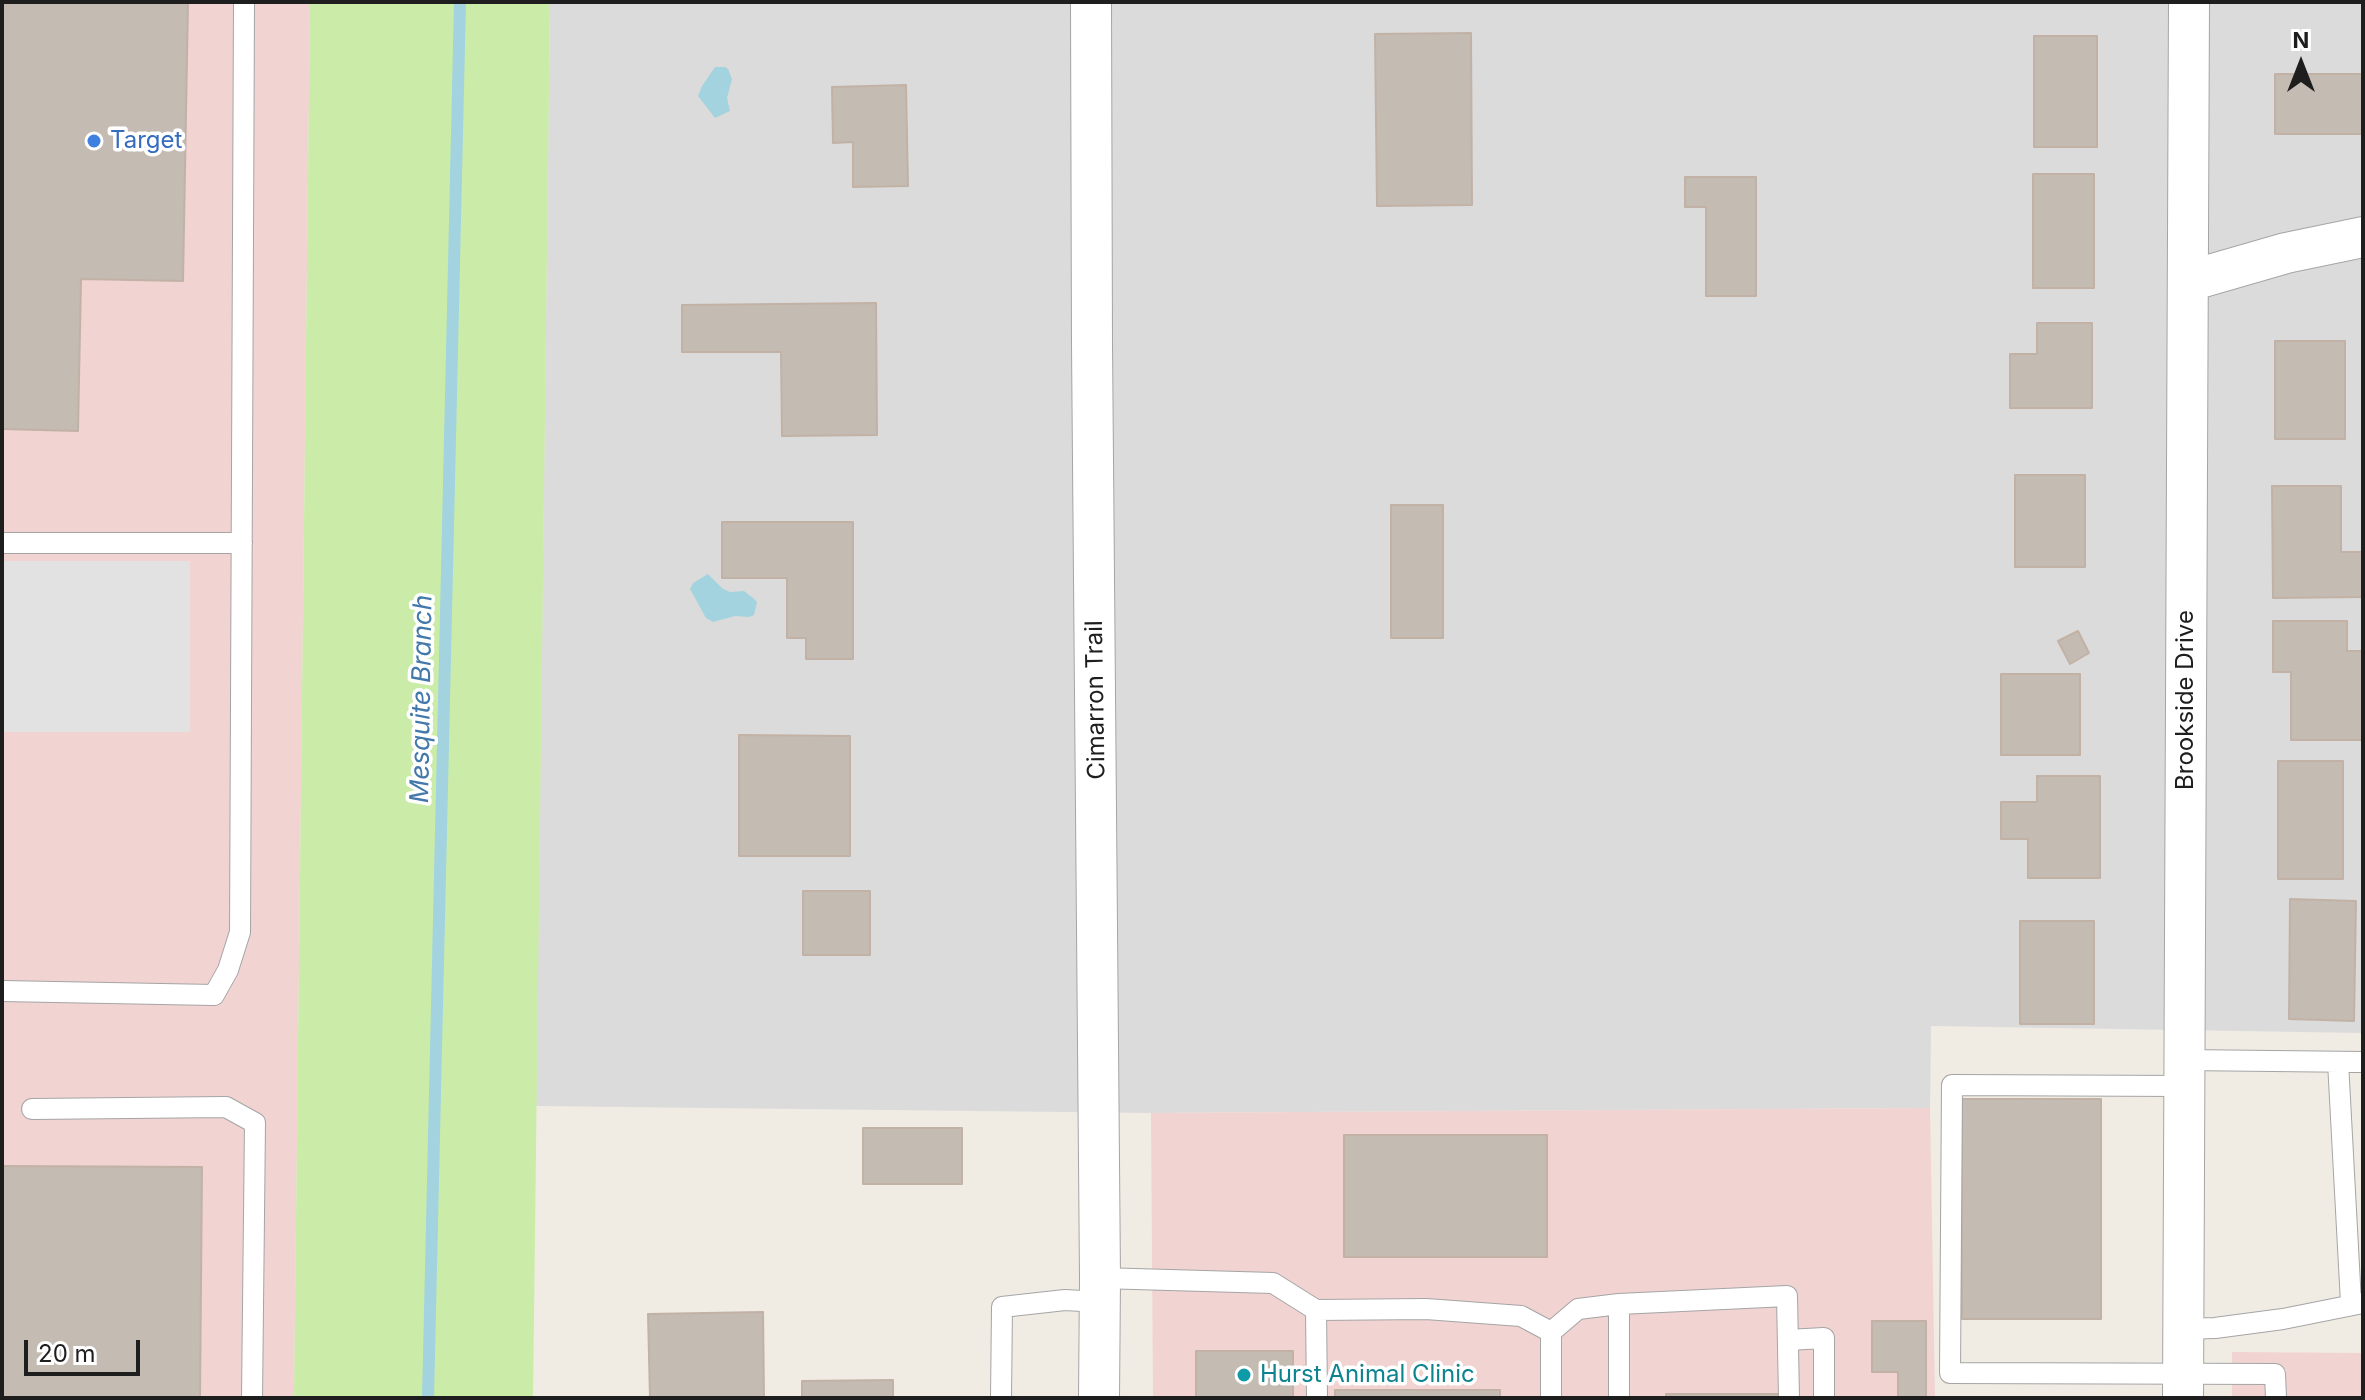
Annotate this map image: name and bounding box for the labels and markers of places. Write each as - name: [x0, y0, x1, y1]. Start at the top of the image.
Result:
- place label: Target: [110, 127, 182, 155]
- marker: Target: [85, 132, 103, 150]
- place label: Hurst Animal Clinic: [1260, 1361, 1475, 1389]
- marker: Hurst Animal Clinic: [1235, 1366, 1253, 1384]

